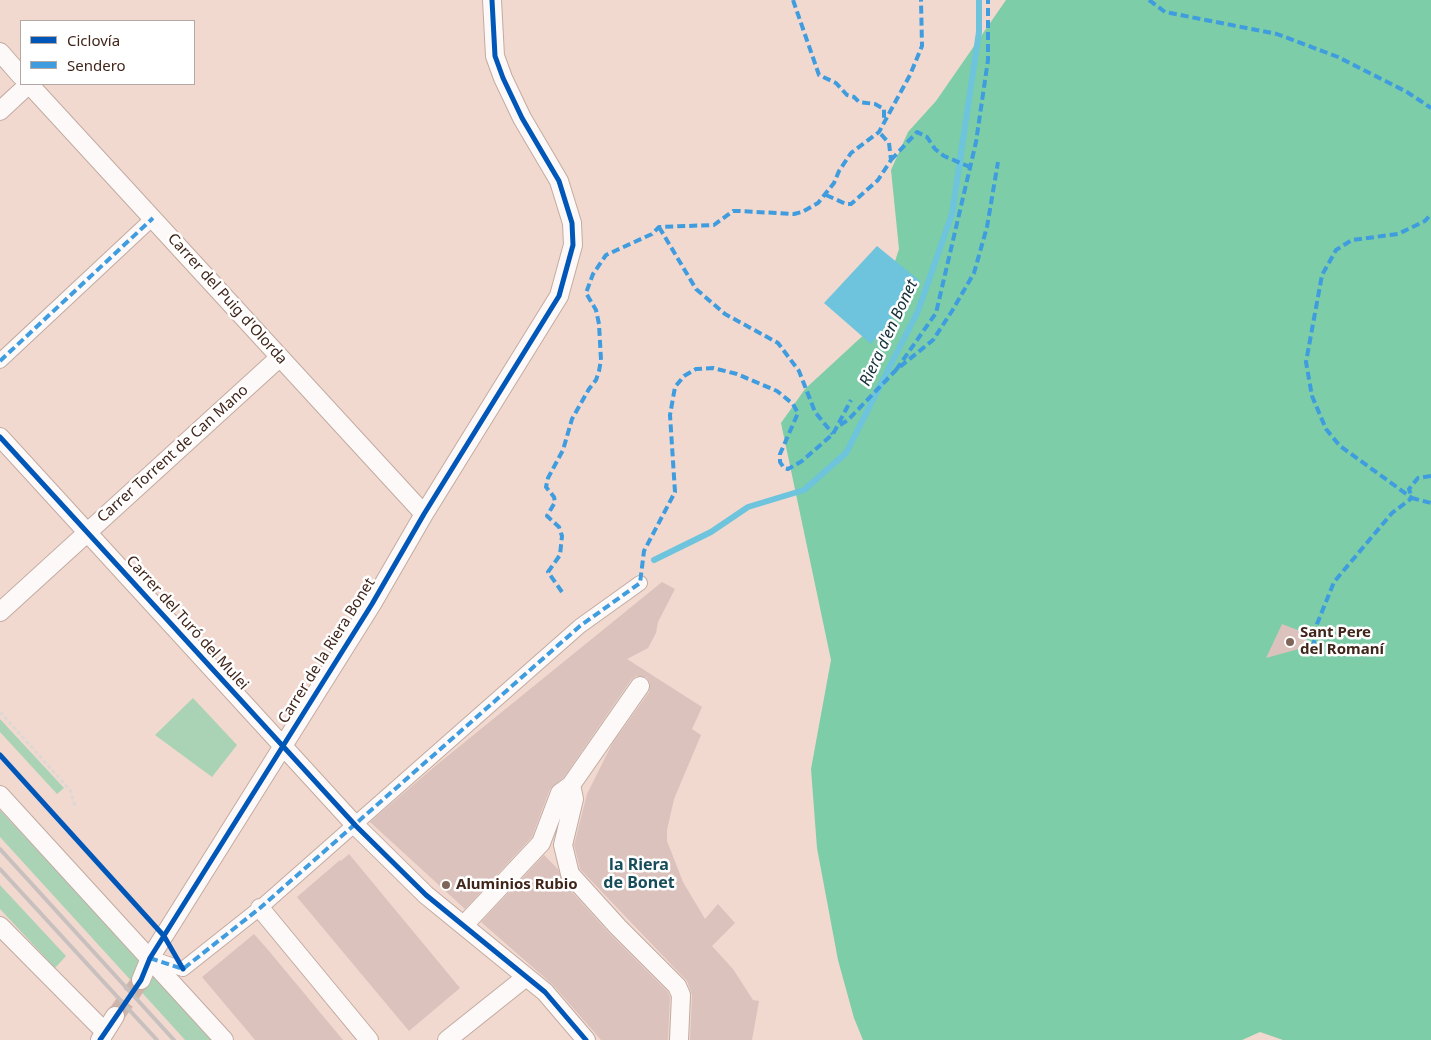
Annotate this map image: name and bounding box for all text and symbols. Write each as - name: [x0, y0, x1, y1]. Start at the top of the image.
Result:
- legend: [20, 20, 195, 85]
- text: Ciclovía: [67, 30, 120, 50]
- text: Sendero: [67, 55, 126, 75]
- street label: Carrer del Puig d'Olorda: [163, 230, 291, 368]
- water label: Riera d'en Bonet: [856, 277, 922, 389]
- street label: Carrer Torrent de Can Mano: [94, 381, 252, 527]
- street label: Carrer del Turó del Mulei: [122, 552, 252, 694]
- street label: Carrer de la Riera Bonet: [275, 575, 379, 727]
- place label: Sant Pere del Romaní: [1300, 624, 1384, 659]
- marker: Sant Pere del Romaní: [1284, 636, 1296, 648]
- district label: la Riera de Bonet: [603, 855, 675, 893]
- place label: Aluminios Rubio: [456, 876, 578, 894]
- marker: Aluminios Rubio: [440, 879, 452, 891]

